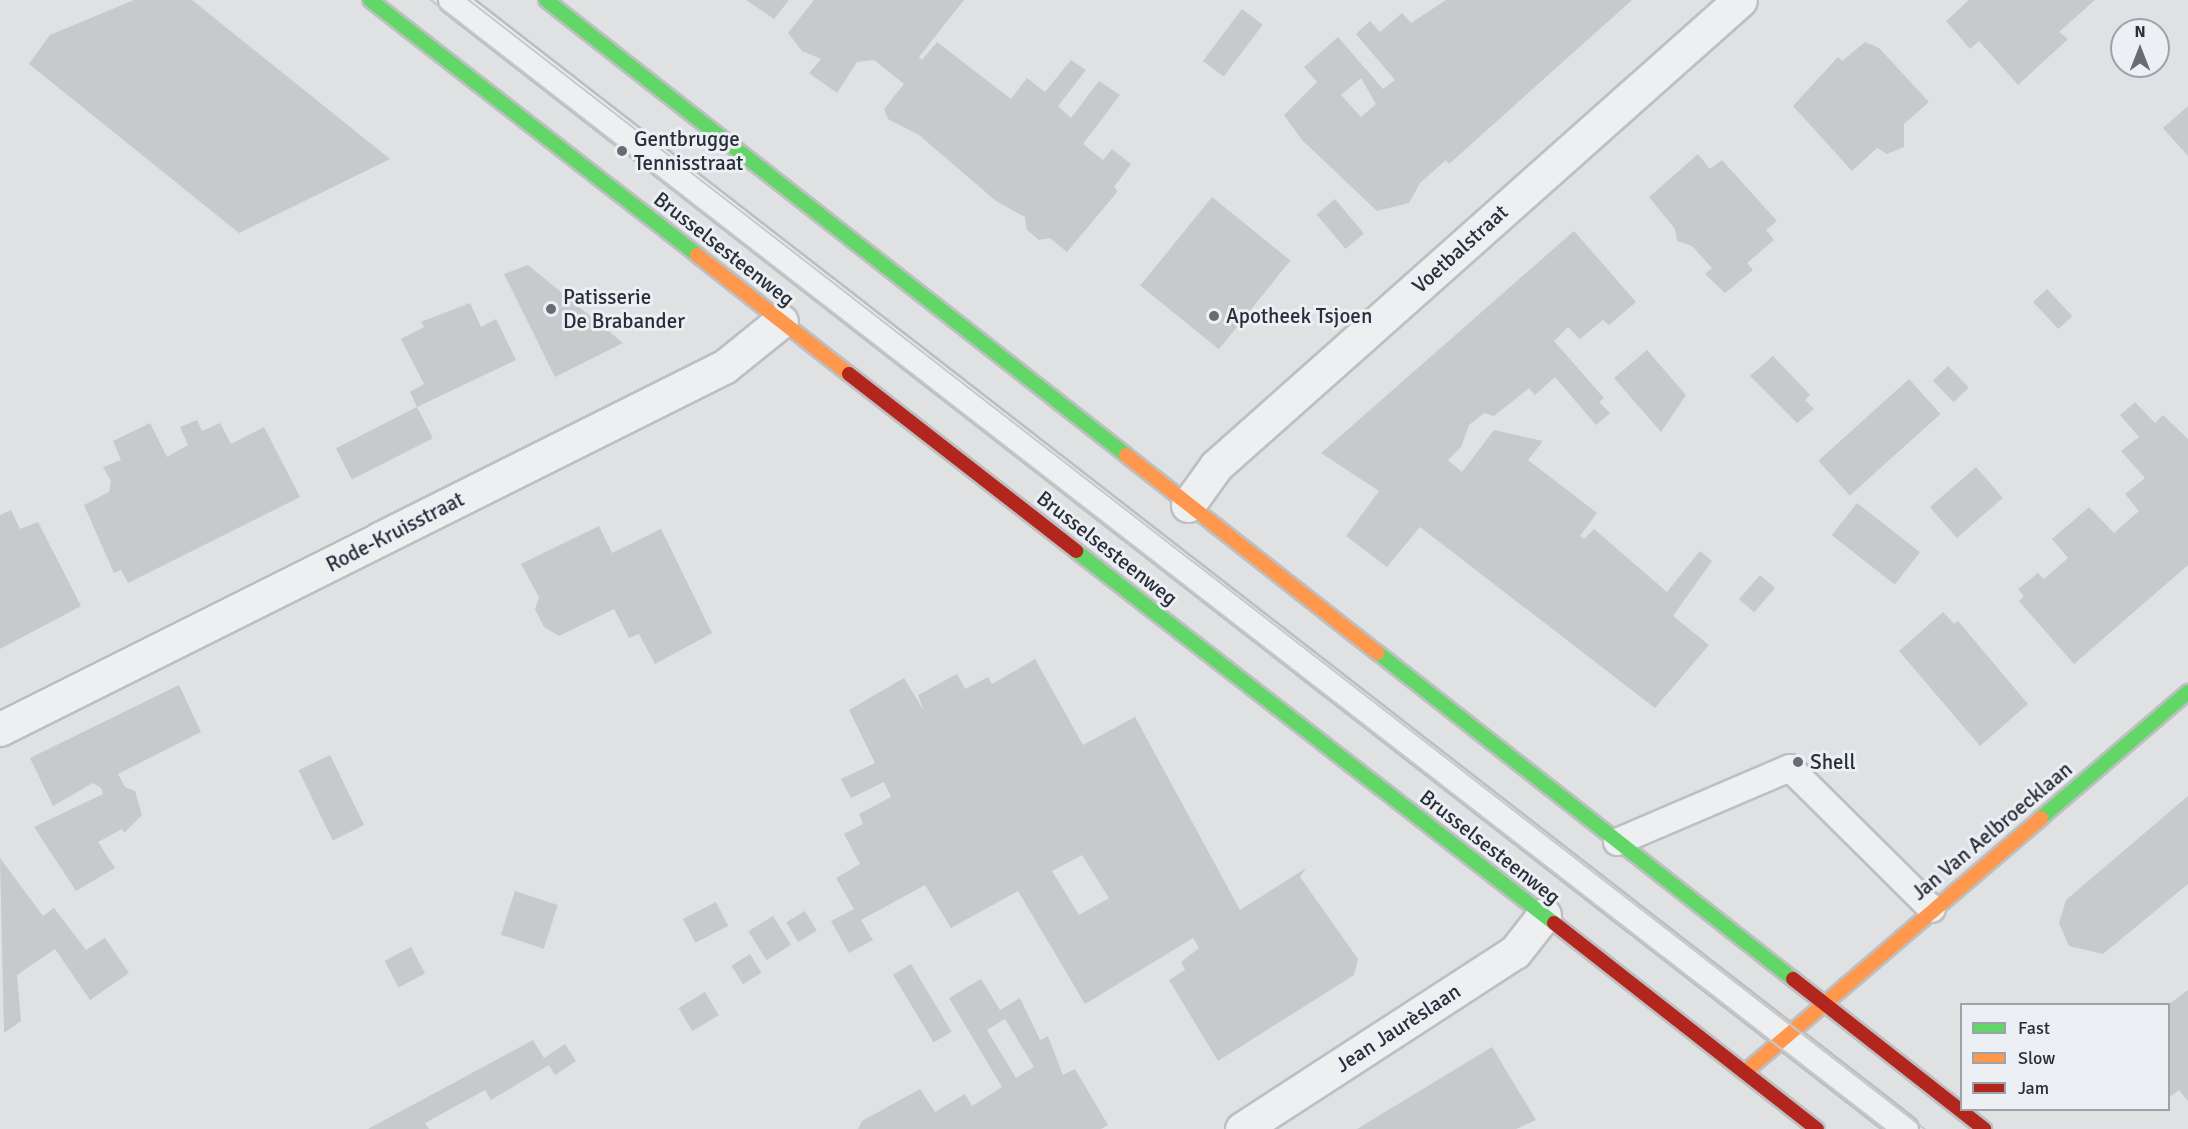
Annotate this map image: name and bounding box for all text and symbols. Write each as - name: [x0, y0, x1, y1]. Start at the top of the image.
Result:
- north arrow: [2110, 18, 2170, 78]
- text: N: [2134, 22, 2146, 42]
- place label: Gentbrugge Tennisstraat: [634, 126, 743, 176]
- marker: Gentbrugge Tennisstraat: [615, 144, 629, 158]
- street label: Brusselsesteenweg: [649, 186, 799, 312]
- street label: Voetbalstraat: [1407, 199, 1513, 299]
- place label: Patisserie De Brabander: [563, 284, 685, 334]
- marker: Patisserie De Brabander: [544, 302, 558, 316]
- place label: Apotheek Tsjoen: [1226, 303, 1372, 329]
- marker: Apotheek Tsjoen: [1207, 309, 1221, 323]
- street label: Brusselsesteenweg: [1032, 485, 1182, 611]
- street label: Rode-Kruisstraat: [322, 486, 468, 578]
- place label: Shell: [1810, 749, 1856, 775]
- marker: Shell: [1791, 755, 1805, 769]
- street label: Jan Van Aelbroecklaan: [1907, 756, 2077, 906]
- street label: Brusselsesteenweg: [1415, 784, 1565, 910]
- street label: Jean Jaurèslaan: [1331, 978, 1465, 1078]
- legend: [1960, 1003, 2170, 1111]
- text: Fast: [2018, 1017, 2050, 1039]
- text: Slow: [2018, 1047, 2055, 1069]
- text: Jam: [2018, 1077, 2049, 1099]

